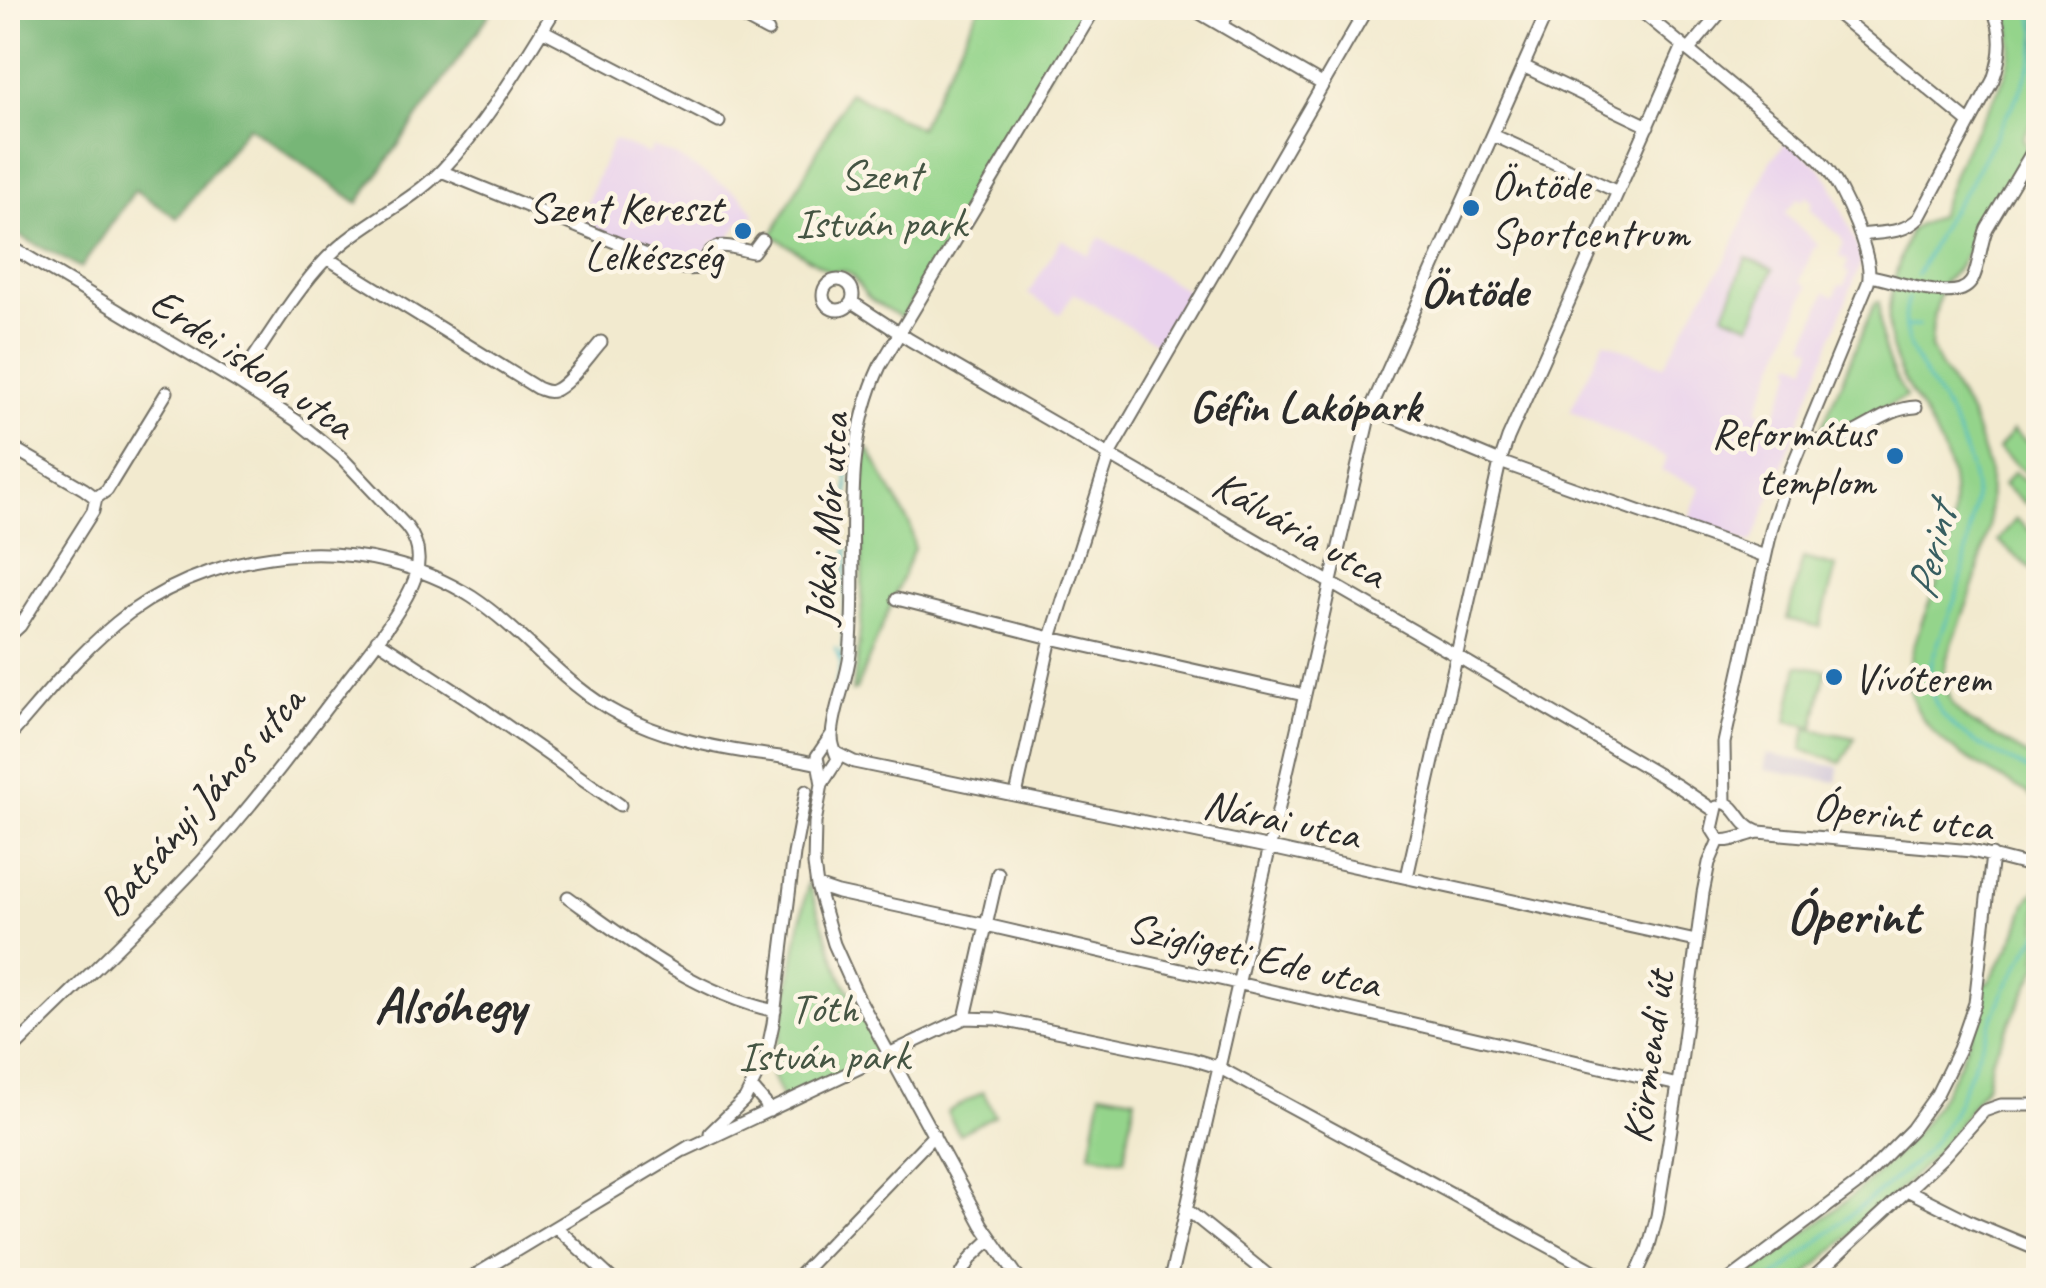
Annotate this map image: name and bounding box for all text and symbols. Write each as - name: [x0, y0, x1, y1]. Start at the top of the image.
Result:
- park label: Szent István park: [796, 149, 970, 250]
- place label: Öntöde Sportcentrum: [1491, 159, 1691, 260]
- place label: Szent Kereszt Lelkészség: [529, 182, 727, 283]
- marker: Öntöde Sportcentrum: [1460, 197, 1482, 219]
- marker: Szent Kereszt Lelkészség: [732, 220, 754, 242]
- district label: Öntöde: [1421, 263, 1531, 320]
- street label: Erdei iskola utca: [140, 276, 367, 452]
- district label: Géfin Lakópark: [1189, 378, 1425, 435]
- place label: Református templom: [1711, 407, 1879, 508]
- street label: Jókai Mór utca: [794, 409, 862, 629]
- marker: Református templom: [1884, 445, 1906, 467]
- street label: Kálvária utca: [1203, 458, 1398, 602]
- water label: Perint: [1893, 489, 1972, 605]
- place label: Vívóterem: [1854, 652, 1992, 705]
- marker: Vívóterem: [1823, 666, 1845, 688]
- street label: Batsányi János utca: [86, 673, 318, 928]
- street label: Nárai utca: [1199, 777, 1367, 862]
- street label: Óperint utca: [1810, 779, 1998, 854]
- district label: Óperint: [1787, 883, 1924, 949]
- street label: Szigligeti Ede utca: [1122, 901, 1388, 1011]
- street label: Körmendi út: [1610, 964, 1687, 1147]
- district label: Alsóhegy: [374, 973, 531, 1039]
- park label: Tóth István park: [739, 982, 913, 1083]

